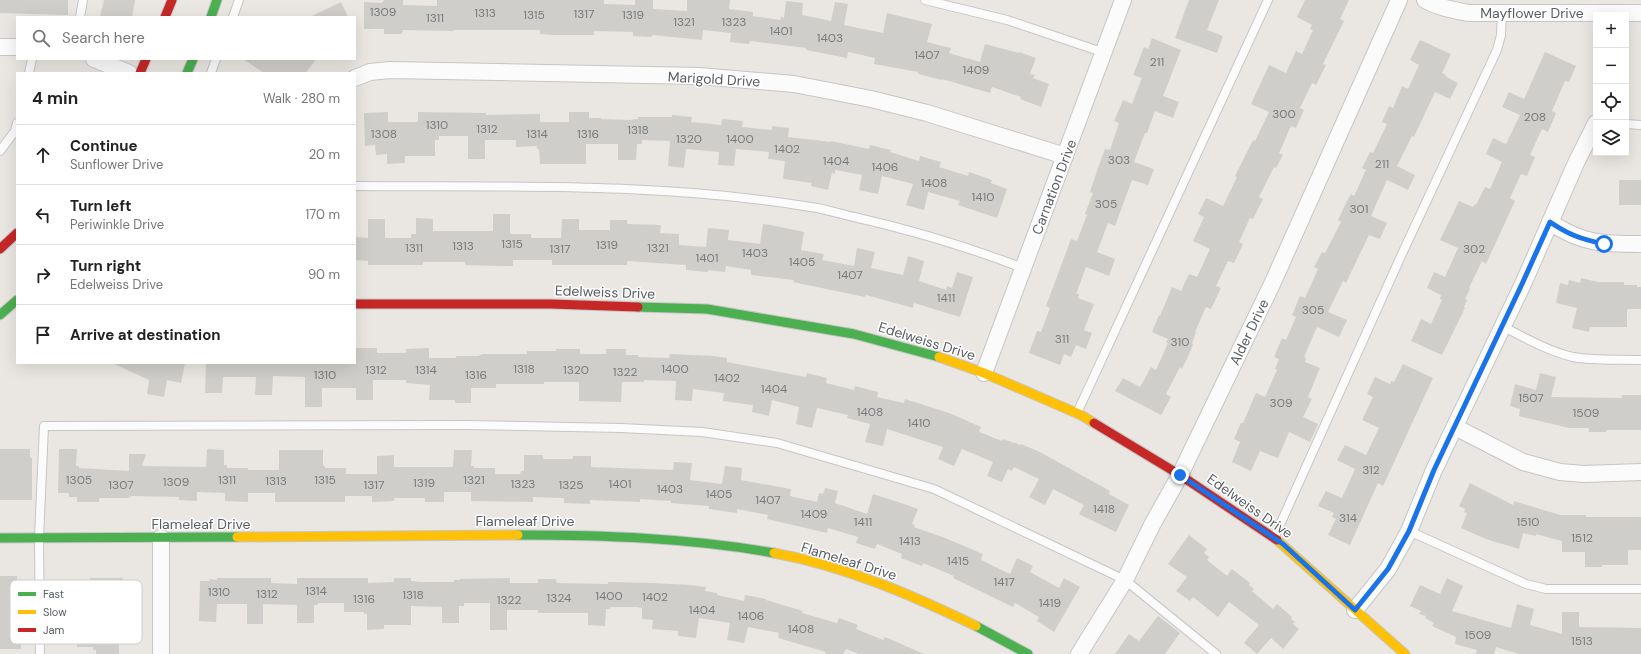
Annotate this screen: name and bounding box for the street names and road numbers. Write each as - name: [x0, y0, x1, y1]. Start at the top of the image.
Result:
- street label: Mayflower Drive: [1480, 4, 1584, 22]
- street label: Marigold Drive: [667, 68, 761, 90]
- street label: Carnation Drive: [1028, 137, 1080, 237]
- street label: Edelweiss Drive: [555, 281, 656, 303]
- street label: Alder Drive: [1225, 296, 1273, 368]
- street label: Edelweiss Drive: [876, 318, 978, 364]
- street label: Edelweiss Drive: [1204, 470, 1296, 542]
- street label: Flameleaf Drive: [476, 512, 575, 530]
- street label: Flameleaf Drive: [152, 515, 251, 533]
- street label: Flameleaf Drive: [799, 538, 899, 584]

